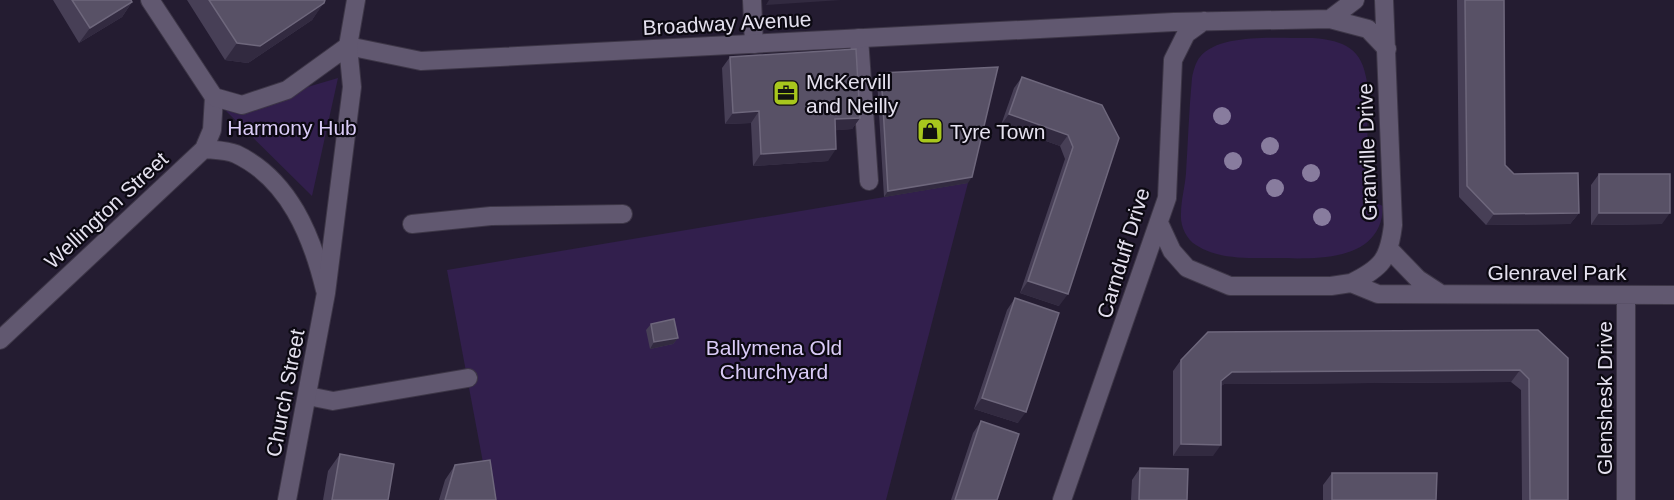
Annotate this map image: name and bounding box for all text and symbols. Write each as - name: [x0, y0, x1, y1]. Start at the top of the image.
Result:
- street label: Broadway Avenue: [642, 7, 812, 39]
- place label: McKervill and Neilly: [806, 70, 899, 117]
- office icon: McKervill and Neilly: [771, 78, 801, 108]
- street label: Granville Drive: [1353, 83, 1381, 221]
- park label: Harmony Hub: [227, 116, 357, 139]
- shop icon: Tyre Town: [915, 116, 945, 146]
- place label: Tyre Town: [950, 120, 1045, 143]
- street label: Wellington Street: [40, 147, 172, 273]
- street label: Carnduff Drive: [1092, 185, 1154, 321]
- street label: Glenravel Park: [1488, 261, 1627, 284]
- street label: Glenshesk Drive: [1593, 321, 1616, 475]
- street label: Church Street: [261, 327, 309, 459]
- park label: Ballymena Old Churchyard: [706, 336, 842, 383]

